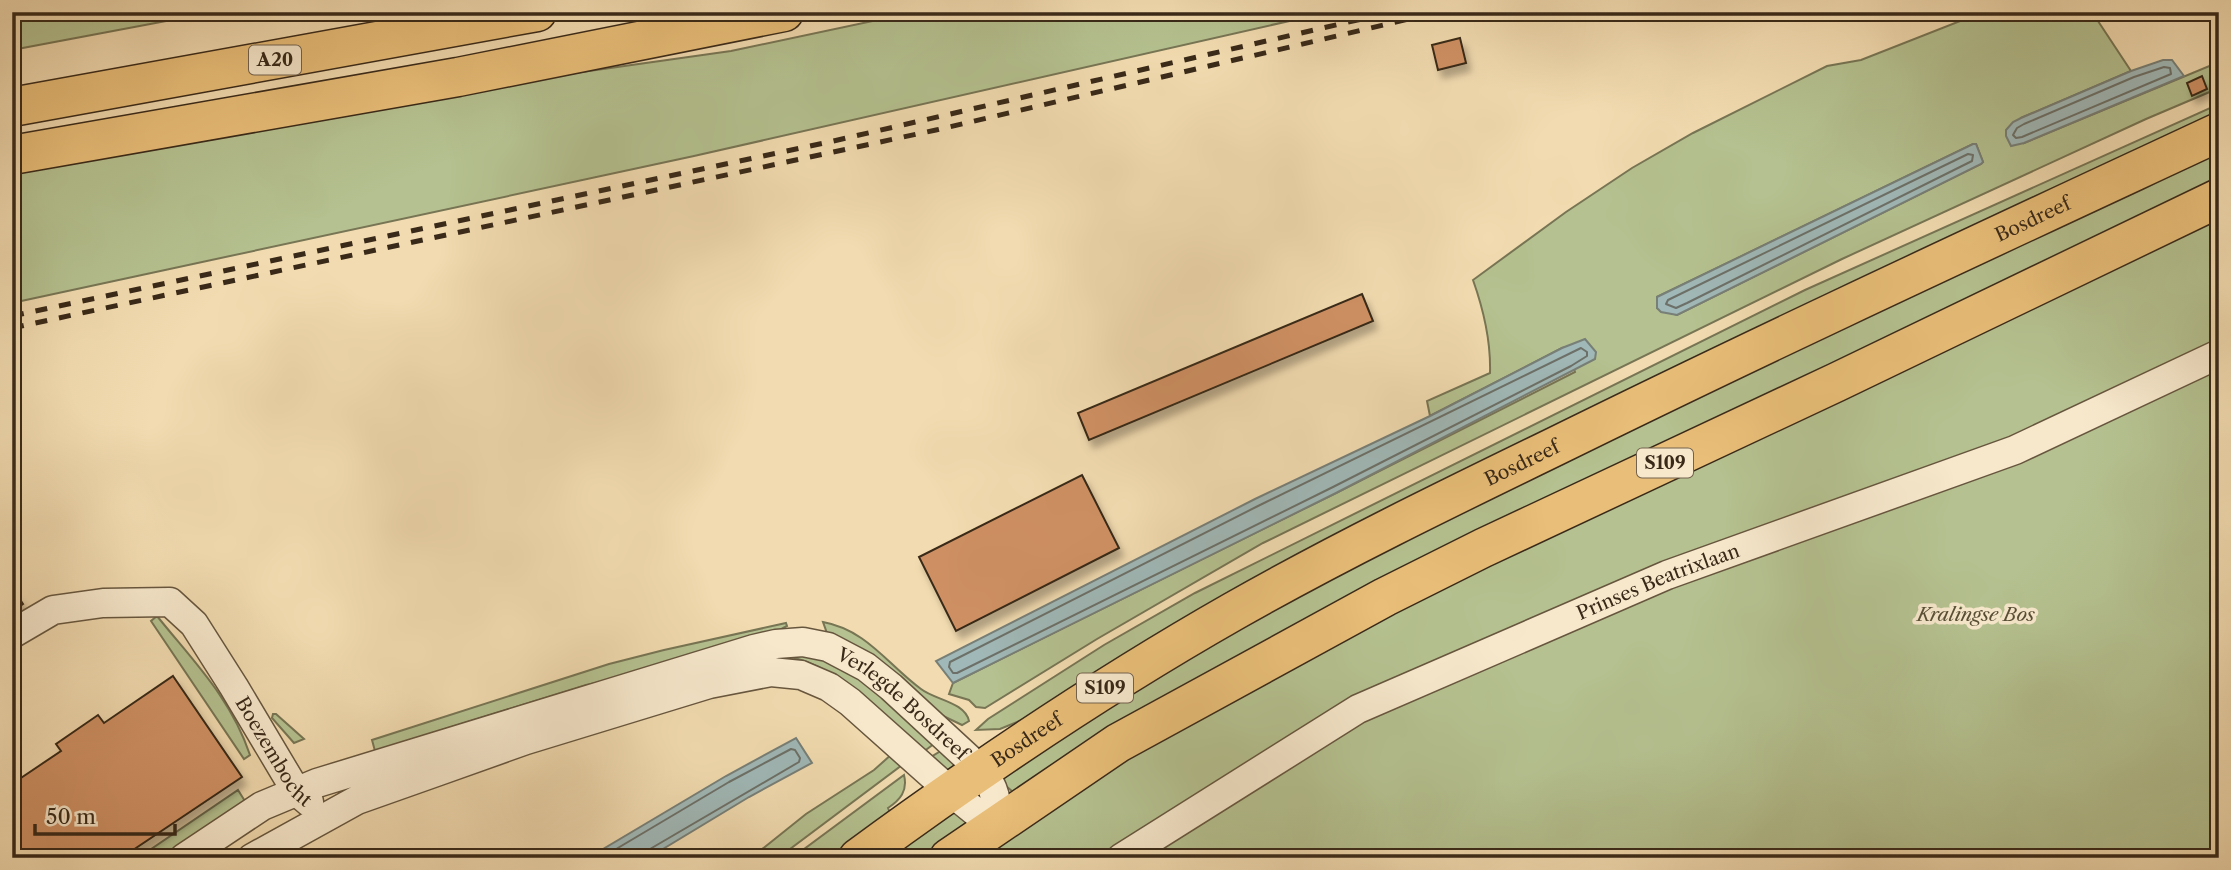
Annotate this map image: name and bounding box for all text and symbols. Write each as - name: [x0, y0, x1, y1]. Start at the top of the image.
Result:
- road number: A20: [249, 46, 301, 74]
- street label: Bosdreef: [1991, 191, 2076, 247]
- street label: Bosdreef: [1481, 434, 1565, 491]
- road number: S109: [1637, 448, 1693, 477]
- street label: Prinses Beatrixlaan: [1573, 539, 1743, 625]
- park label: Kralingse Bos: [1915, 603, 2036, 626]
- street label: Verlegde Bosdreef: [832, 642, 975, 766]
- road number: S109: [1077, 674, 1133, 702]
- street label: Boezembocht: [230, 693, 317, 812]
- street label: Bosdreef: [987, 707, 1069, 772]
- scale bar: [35, 793, 175, 837]
- text: 50 m: [46, 804, 96, 829]

